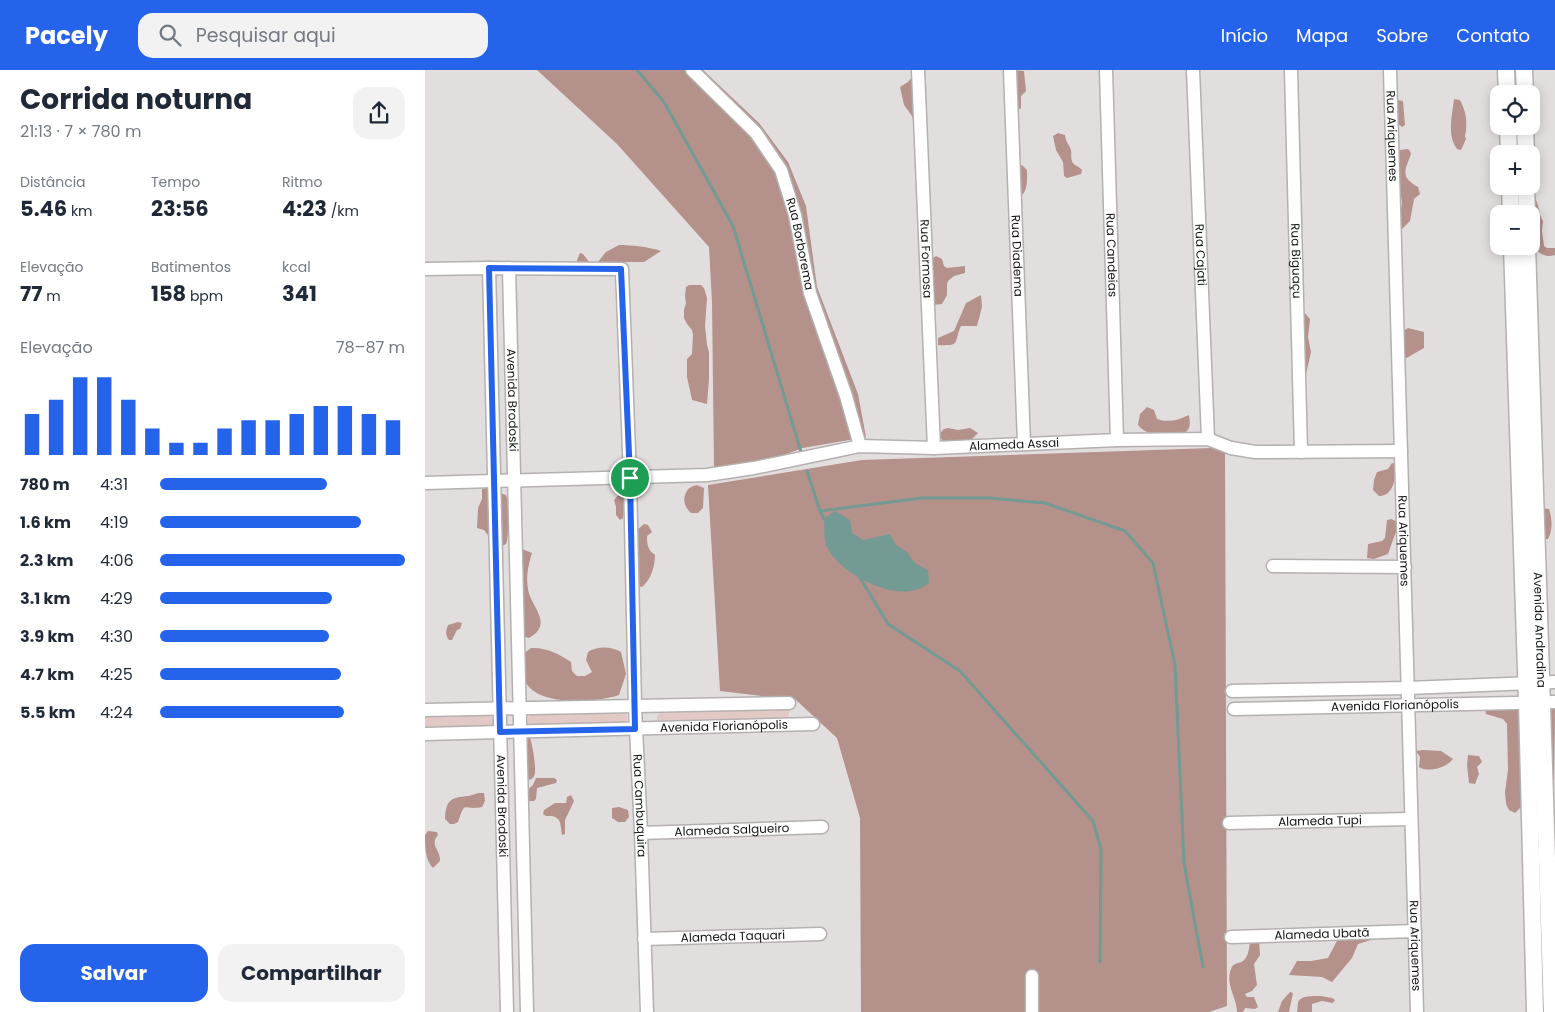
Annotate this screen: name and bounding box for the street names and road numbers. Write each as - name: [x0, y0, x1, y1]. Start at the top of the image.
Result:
- street label: Rua Ariquemes: [1383, 90, 1402, 182]
- street label: Rua Borborema: [782, 195, 818, 292]
- street label: Rua Candeias: [1102, 213, 1122, 297]
- street label: Rua Diadema: [1007, 215, 1027, 297]
- street label: Rua Formosa: [916, 219, 937, 299]
- street label: Rua Cajati: [1191, 223, 1211, 286]
- street label: Rua Biguaçu: [1287, 223, 1306, 299]
- street label: Avenida Brodoski: [503, 348, 522, 452]
- street label: Alameda Assai: [969, 434, 1059, 454]
- street label: Rua Ariquemes: [1394, 495, 1414, 587]
- street label: Avenida Andradina: [1530, 572, 1550, 688]
- street label: Avenida Florianópolis: [1331, 695, 1459, 715]
- street label: Avenida Florianópolis: [660, 716, 788, 736]
- street label: Avenida Brodoski: [493, 754, 512, 858]
- street label: Rua Cambuquira: [629, 754, 651, 858]
- street label: Alameda Tupi: [1278, 811, 1362, 830]
- street label: Alameda Salgueiro: [674, 819, 790, 840]
- street label: Rua Ariquemes: [1406, 900, 1425, 991]
- street label: Alameda Ubatã: [1274, 923, 1370, 944]
- street label: Alameda Taquari: [680, 926, 785, 946]

